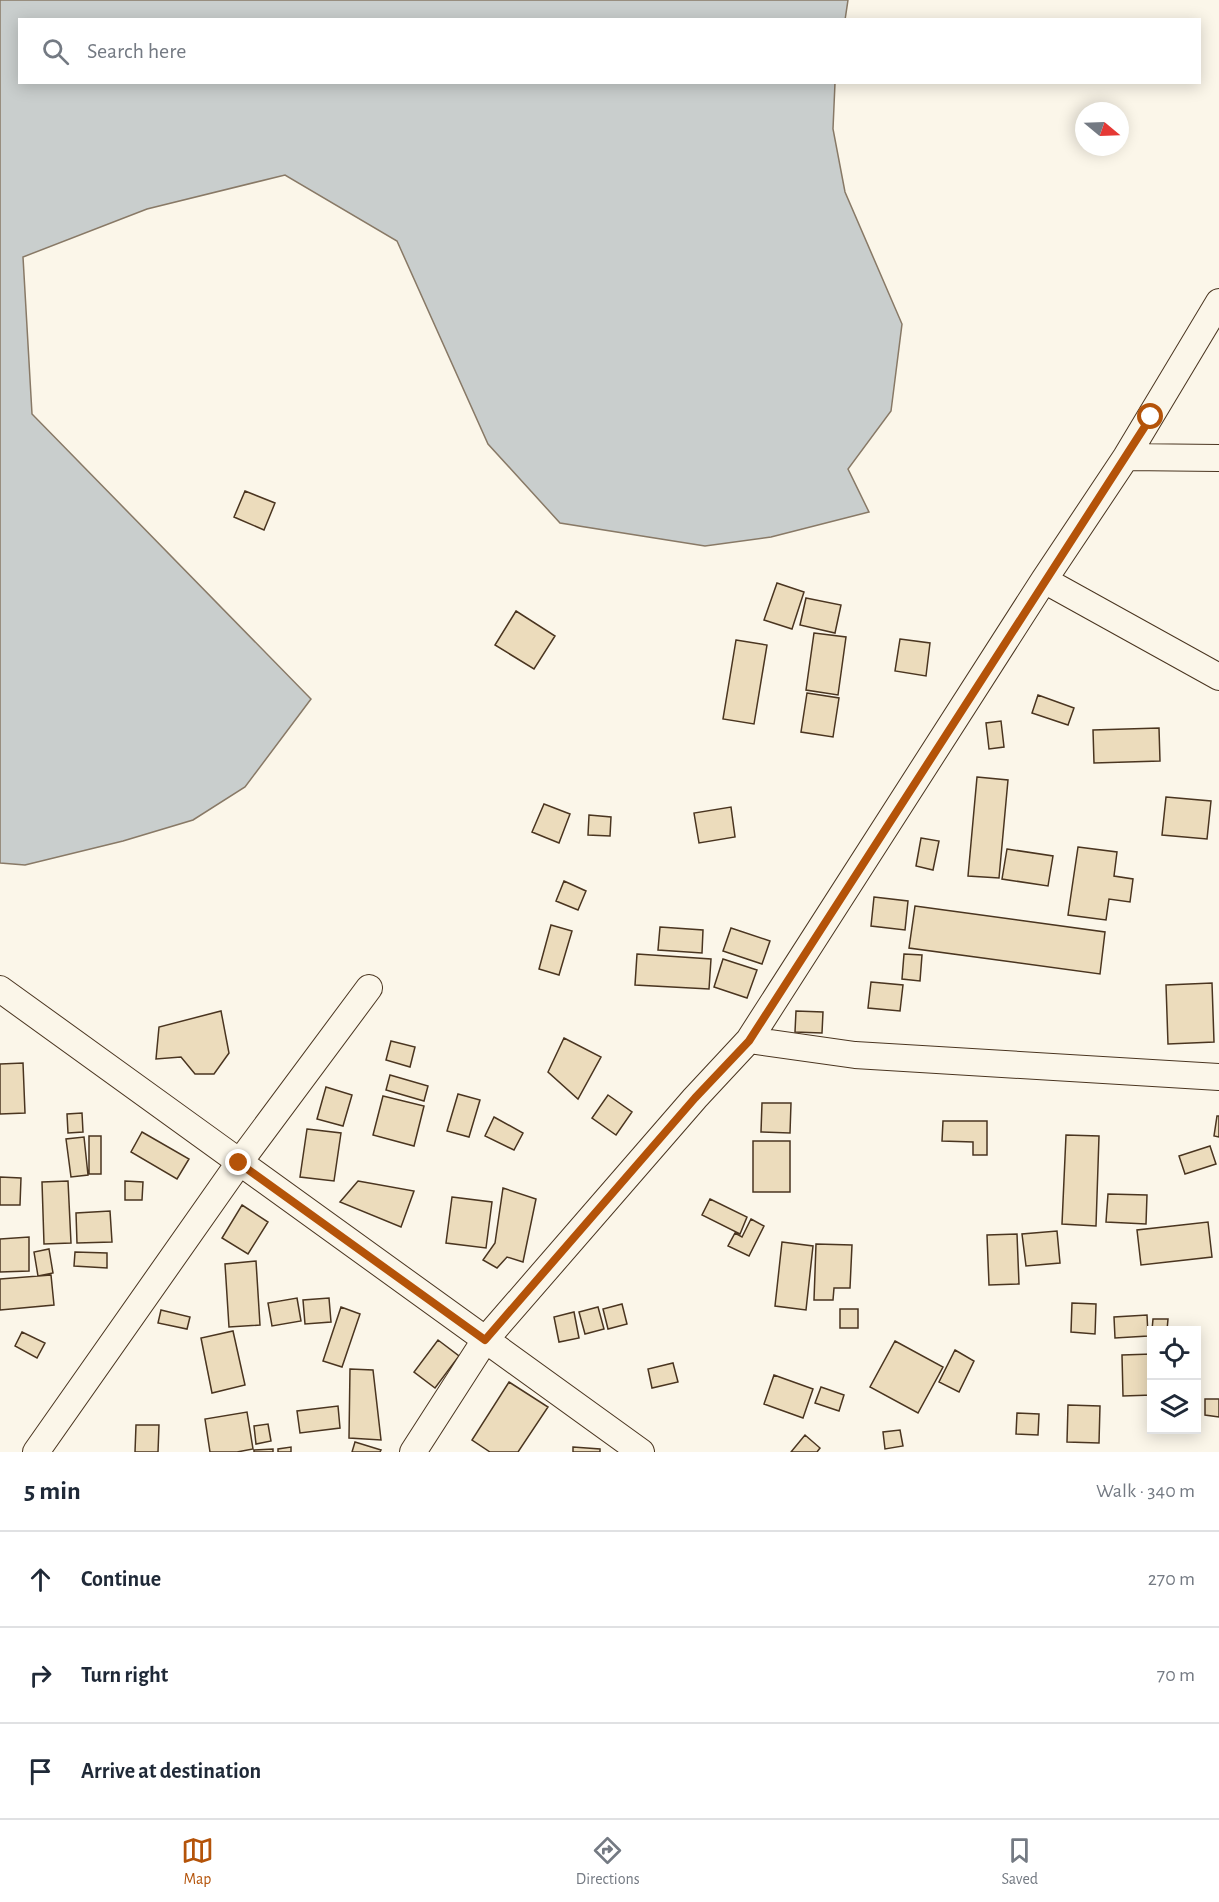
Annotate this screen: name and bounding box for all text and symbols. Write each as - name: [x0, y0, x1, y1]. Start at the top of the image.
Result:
- search box: [18, 18, 1201, 84]
- icon: search: [39, 35, 72, 68]
- text: Search here: [87, 40, 186, 62]
- north arrow: [1075, 102, 1129, 156]
- route start: [1137, 403, 1163, 429]
- route end: [225, 1149, 251, 1175]
- map controls: [1147, 1326, 1201, 1434]
- button: locate: [1147, 1326, 1201, 1380]
- button: layers: [1147, 1380, 1201, 1434]
- text: 5 min: [24, 1478, 81, 1504]
- text: Walk · 340 m: [1096, 1481, 1195, 1501]
- icon: ahead: [24, 1563, 57, 1596]
- text: Continue: [81, 1568, 161, 1590]
- text: 270 m: [1148, 1569, 1195, 1589]
- icon: right: [24, 1659, 57, 1692]
- text: Turn right: [81, 1664, 168, 1686]
- text: 70 m: [1157, 1665, 1195, 1685]
- icon: arrive: [24, 1755, 57, 1788]
- text: Arrive at destination: [81, 1760, 261, 1782]
- tab: Map: [181, 1834, 214, 1889]
- tab: Directions: [576, 1834, 640, 1889]
- tab: Saved: [1001, 1834, 1038, 1889]

